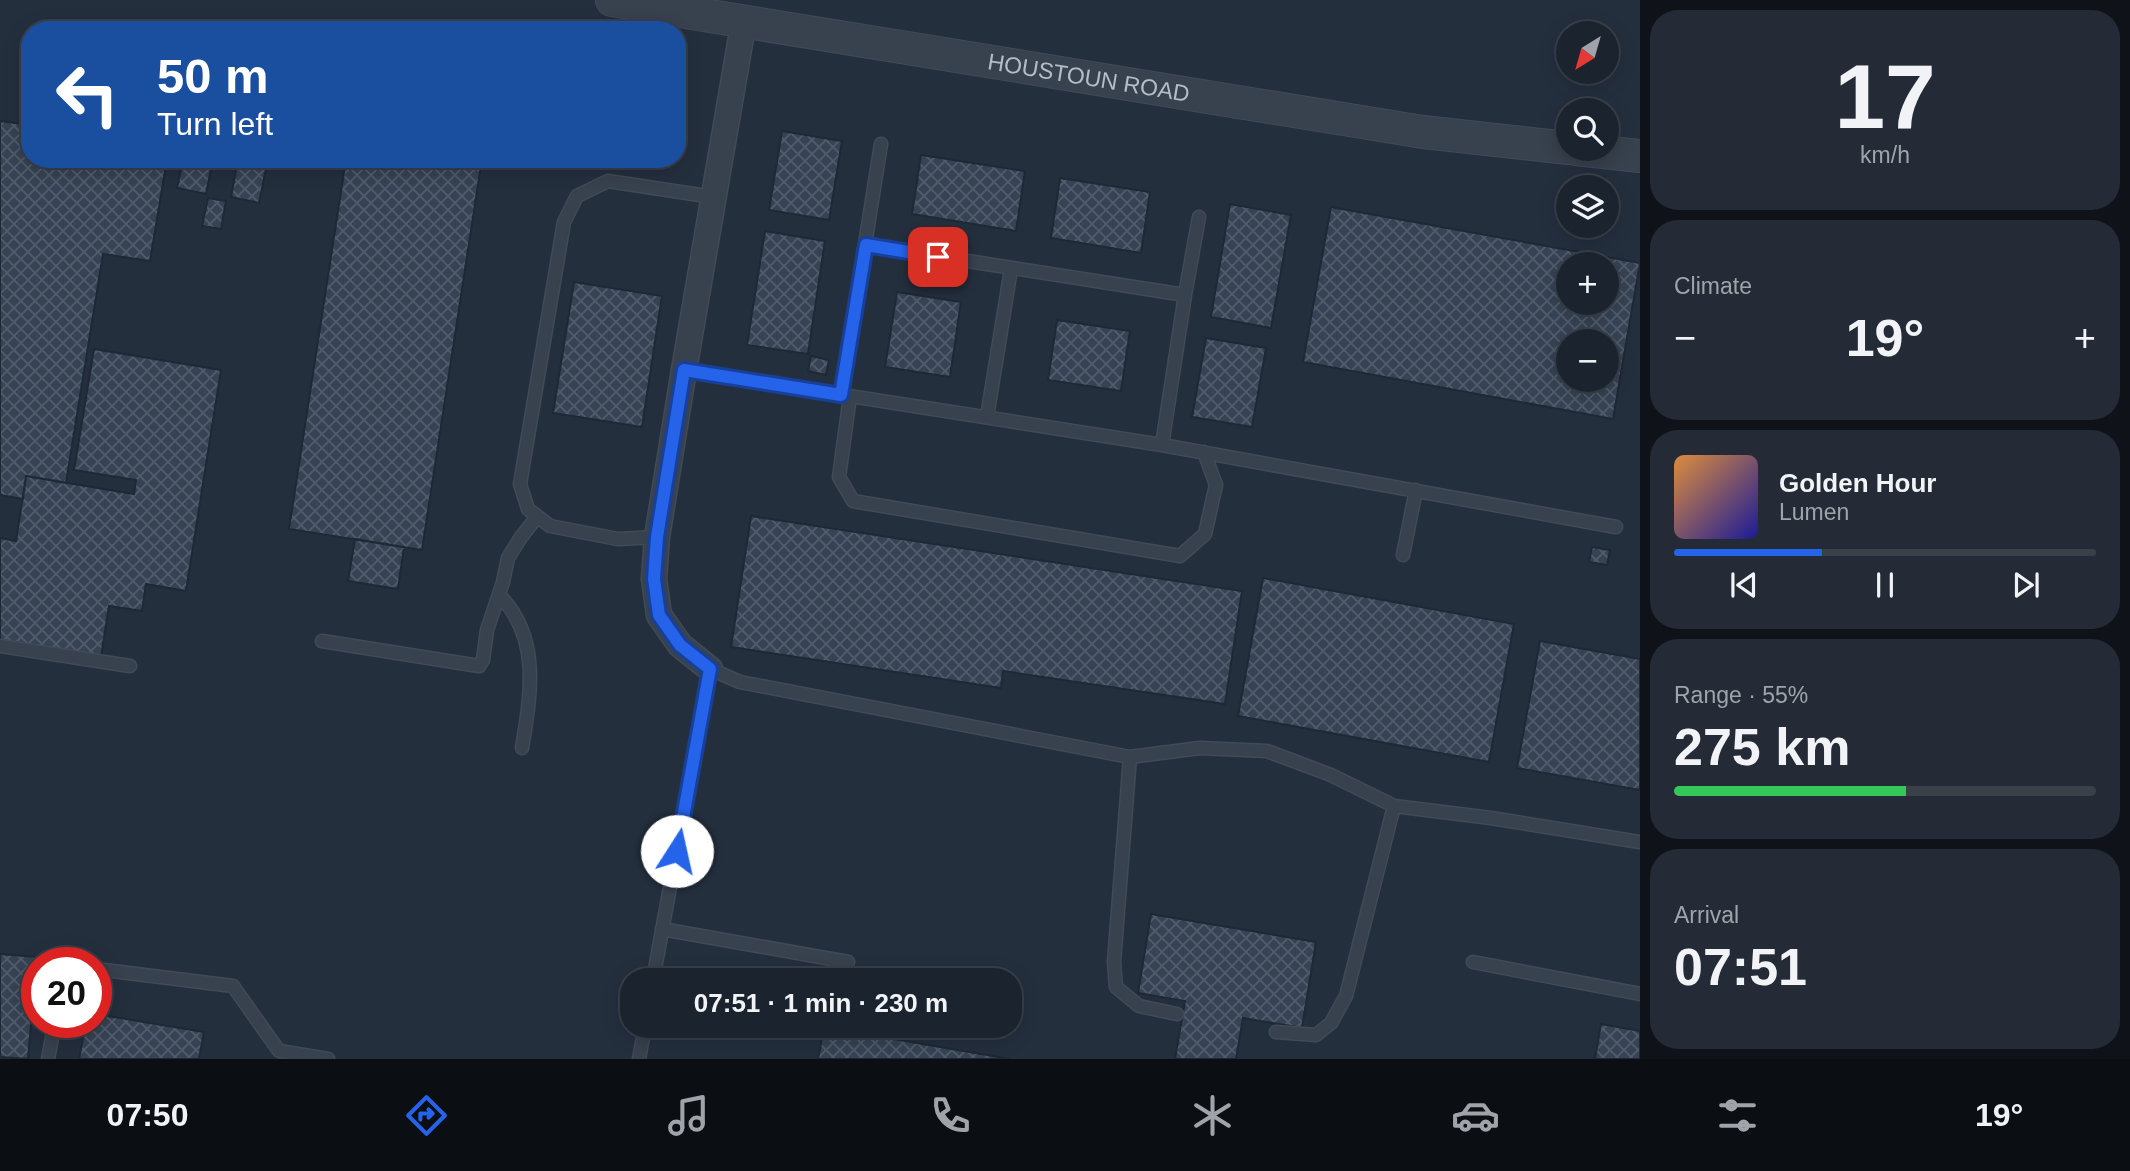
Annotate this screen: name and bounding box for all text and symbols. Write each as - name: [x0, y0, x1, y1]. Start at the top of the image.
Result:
- north arrow: [1556, 21, 1619, 84]
- map controls: [1556, 21, 1619, 392]
- text: 17: [1834, 46, 1936, 147]
- street label: HOUSTOUN ROAD: [986, 48, 1192, 107]
- icon: left: [42, 49, 133, 140]
- text: 50 m: [157, 49, 269, 103]
- button: search: [1556, 98, 1619, 161]
- text: Turn left: [157, 106, 273, 142]
- text: km/h: [1860, 142, 1910, 168]
- button: layers: [1556, 175, 1619, 238]
- pin: [908, 227, 968, 287]
- icon: arrive: [919, 238, 957, 276]
- button: +: [1556, 252, 1619, 315]
- text: Climate: [1674, 273, 1752, 299]
- text: 19°: [1846, 309, 1924, 367]
- text: −: [1674, 317, 1696, 359]
- text: +: [2074, 317, 2096, 359]
- button: −: [1556, 329, 1619, 392]
- text: Golden Hour: [1779, 468, 1936, 498]
- text: Lumen: [1779, 499, 1849, 525]
- icon: previous: [1725, 566, 1763, 604]
- icon: pause: [1866, 566, 1904, 604]
- icon: next: [2007, 566, 2045, 604]
- text: Range · 55%: [1674, 682, 1808, 708]
- text: 275 km: [1674, 718, 1850, 776]
- position arrow: [640, 814, 714, 888]
- text: Arrival: [1674, 902, 1739, 928]
- text: 07:51: [1674, 938, 1807, 996]
- speed limit sign: 20: [21, 947, 112, 1038]
- text: 07:51 · 1 min · 230 m: [694, 988, 948, 1018]
- icon: directions: [402, 1091, 451, 1140]
- icon: music: [664, 1091, 713, 1140]
- icon: phone: [926, 1091, 975, 1140]
- icon: climate: [1188, 1091, 1237, 1140]
- icon: car: [1451, 1091, 1500, 1140]
- icon: filters: [1713, 1091, 1762, 1140]
- text: 07:50: [107, 1097, 188, 1133]
- text: 19°: [1975, 1097, 2023, 1133]

